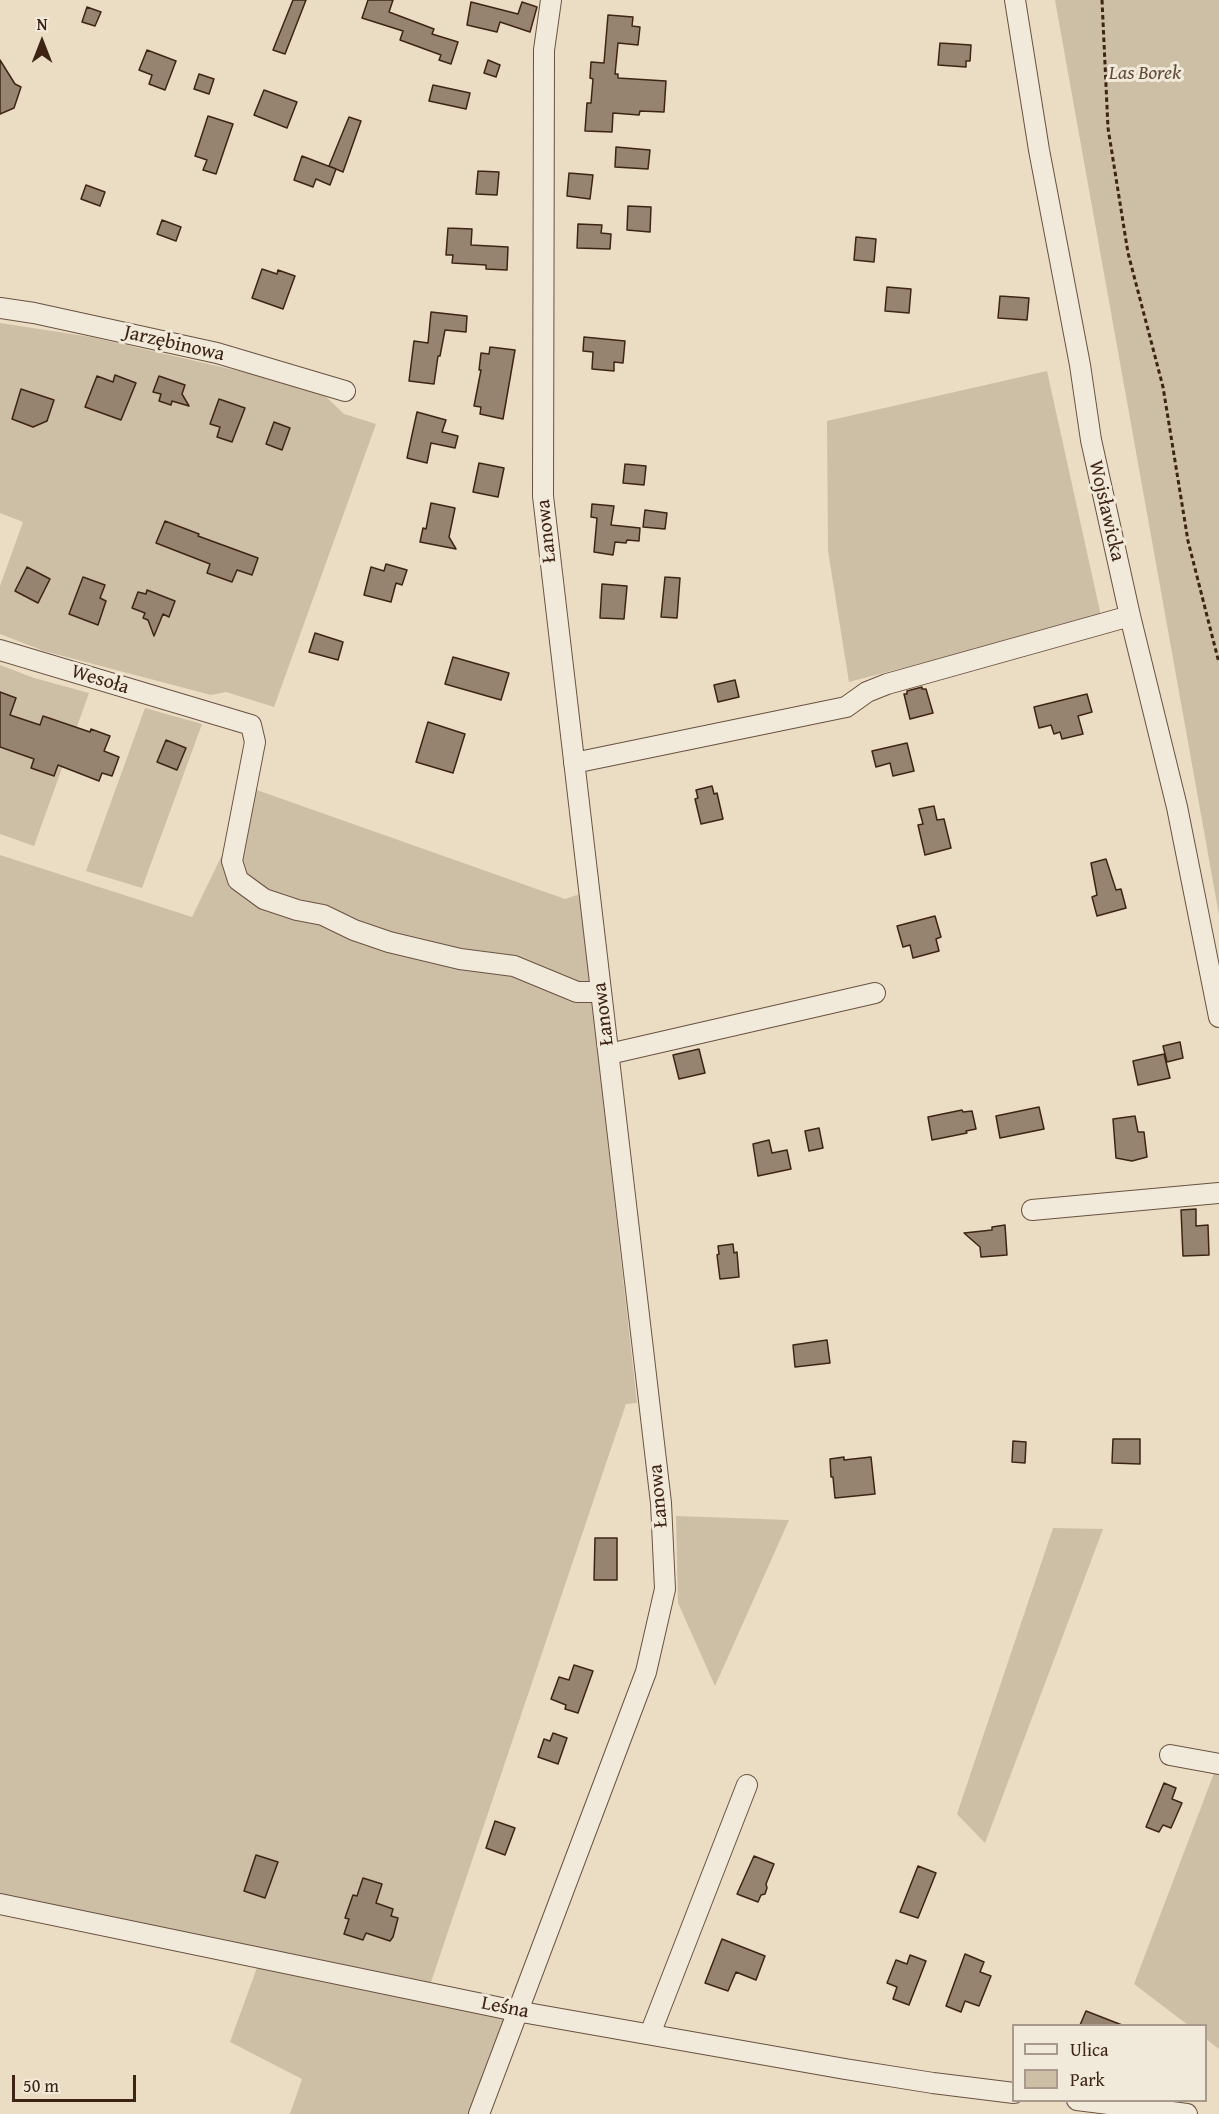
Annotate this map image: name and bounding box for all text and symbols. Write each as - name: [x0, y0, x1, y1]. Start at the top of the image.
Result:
- north arrow: [12, 12, 72, 72]
- text: N: [37, 12, 47, 36]
- park label: Las Borek: [1109, 62, 1181, 86]
- street label: Jarzębinowa: [121, 321, 227, 367]
- street label: Wojsławicka: [1083, 458, 1129, 564]
- street label: Łanowa: [532, 498, 562, 564]
- street label: Wesoła: [68, 660, 132, 700]
- street label: Łanowa: [588, 981, 620, 1047]
- street label: Łanowa: [644, 1463, 674, 1529]
- street label: Leśna: [479, 1992, 531, 2024]
- legend: [1012, 2024, 1207, 2102]
- text: Ulica: [1070, 2036, 1108, 2063]
- scale bar: [15, 2063, 140, 2101]
- text: Park: [1070, 2066, 1105, 2093]
- text: 50 m: [23, 2072, 59, 2099]

